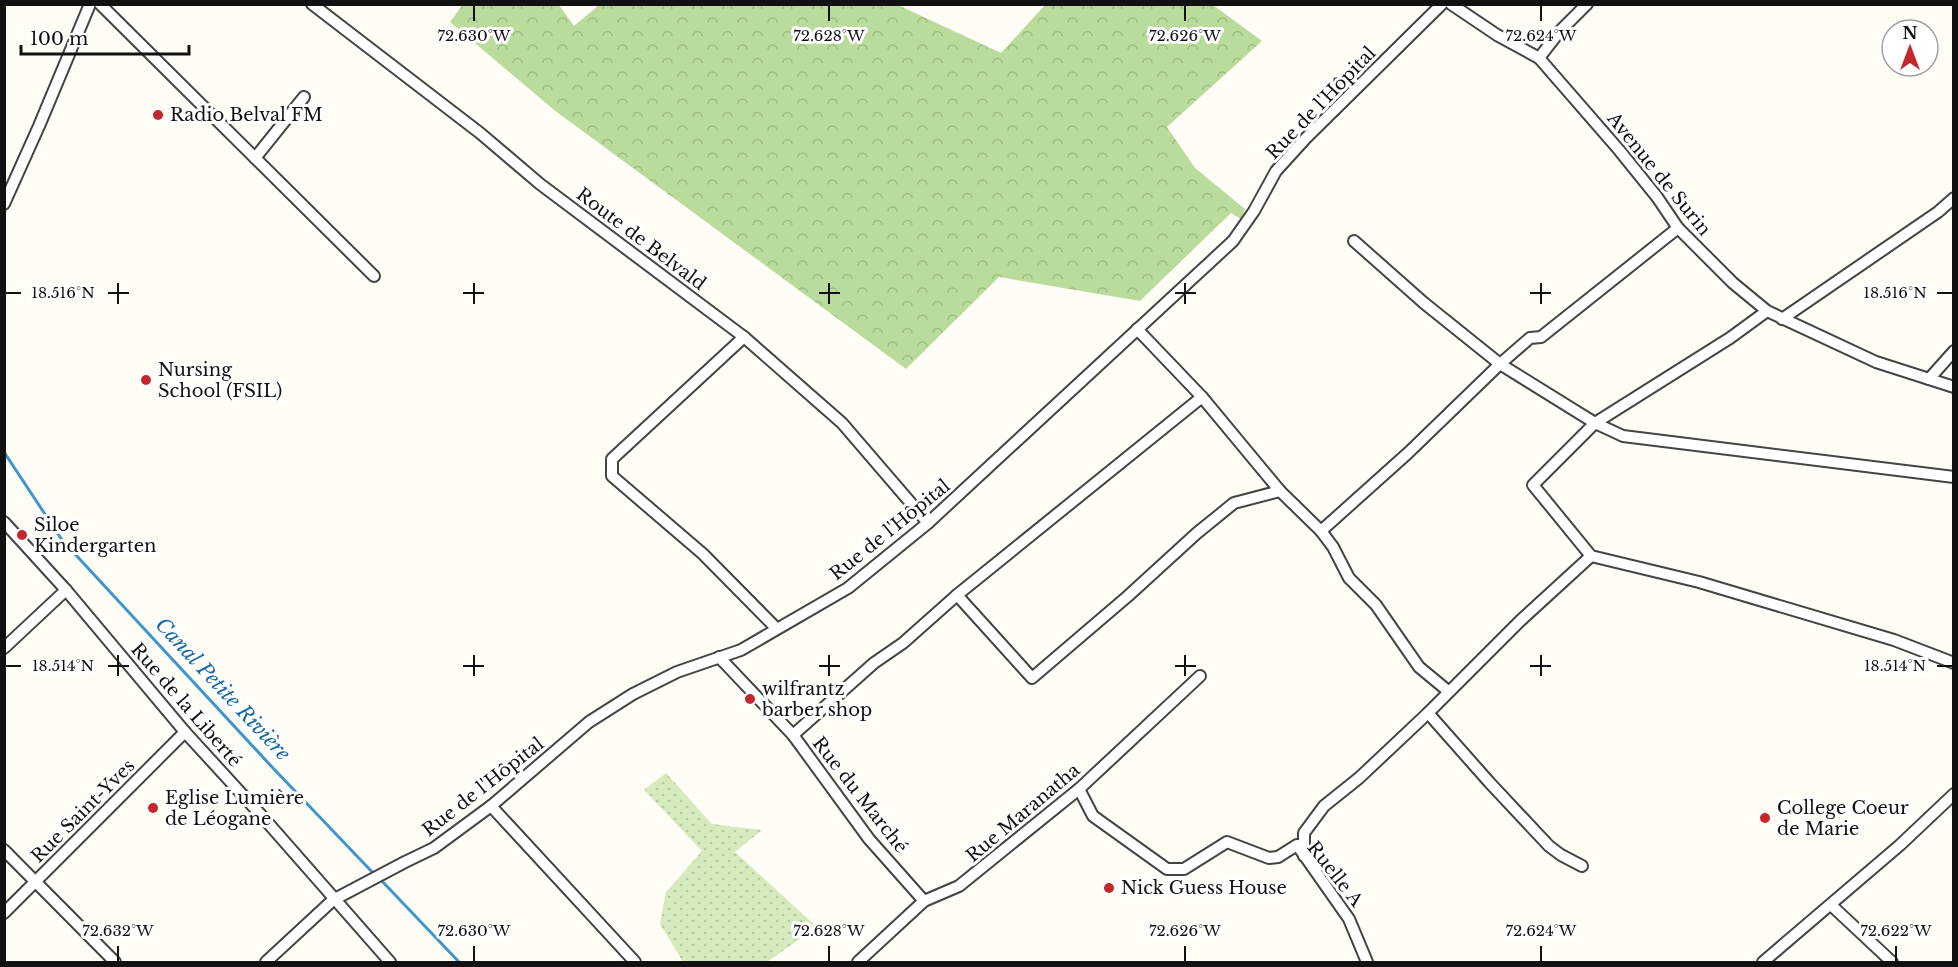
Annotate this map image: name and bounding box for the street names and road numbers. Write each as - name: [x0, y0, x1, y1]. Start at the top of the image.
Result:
- street label: Rue de l'Hôpital: [1262, 42, 1380, 164]
- street label: Avenue de Surin: [1602, 107, 1715, 240]
- street label: Route de Belvald: [572, 183, 710, 295]
- street label: Rue de l'Hôpital: [826, 475, 955, 585]
- street label: Rue de la Liberté: [126, 638, 246, 772]
- street label: Rue de l'Hôpital: [418, 733, 548, 841]
- street label: Rue du Marché: [808, 733, 912, 857]
- street label: Rue Saint-Yves: [27, 755, 139, 867]
- street label: Rue Maranatha: [962, 759, 1084, 867]
- street label: Ruelle A: [1303, 837, 1368, 912]

